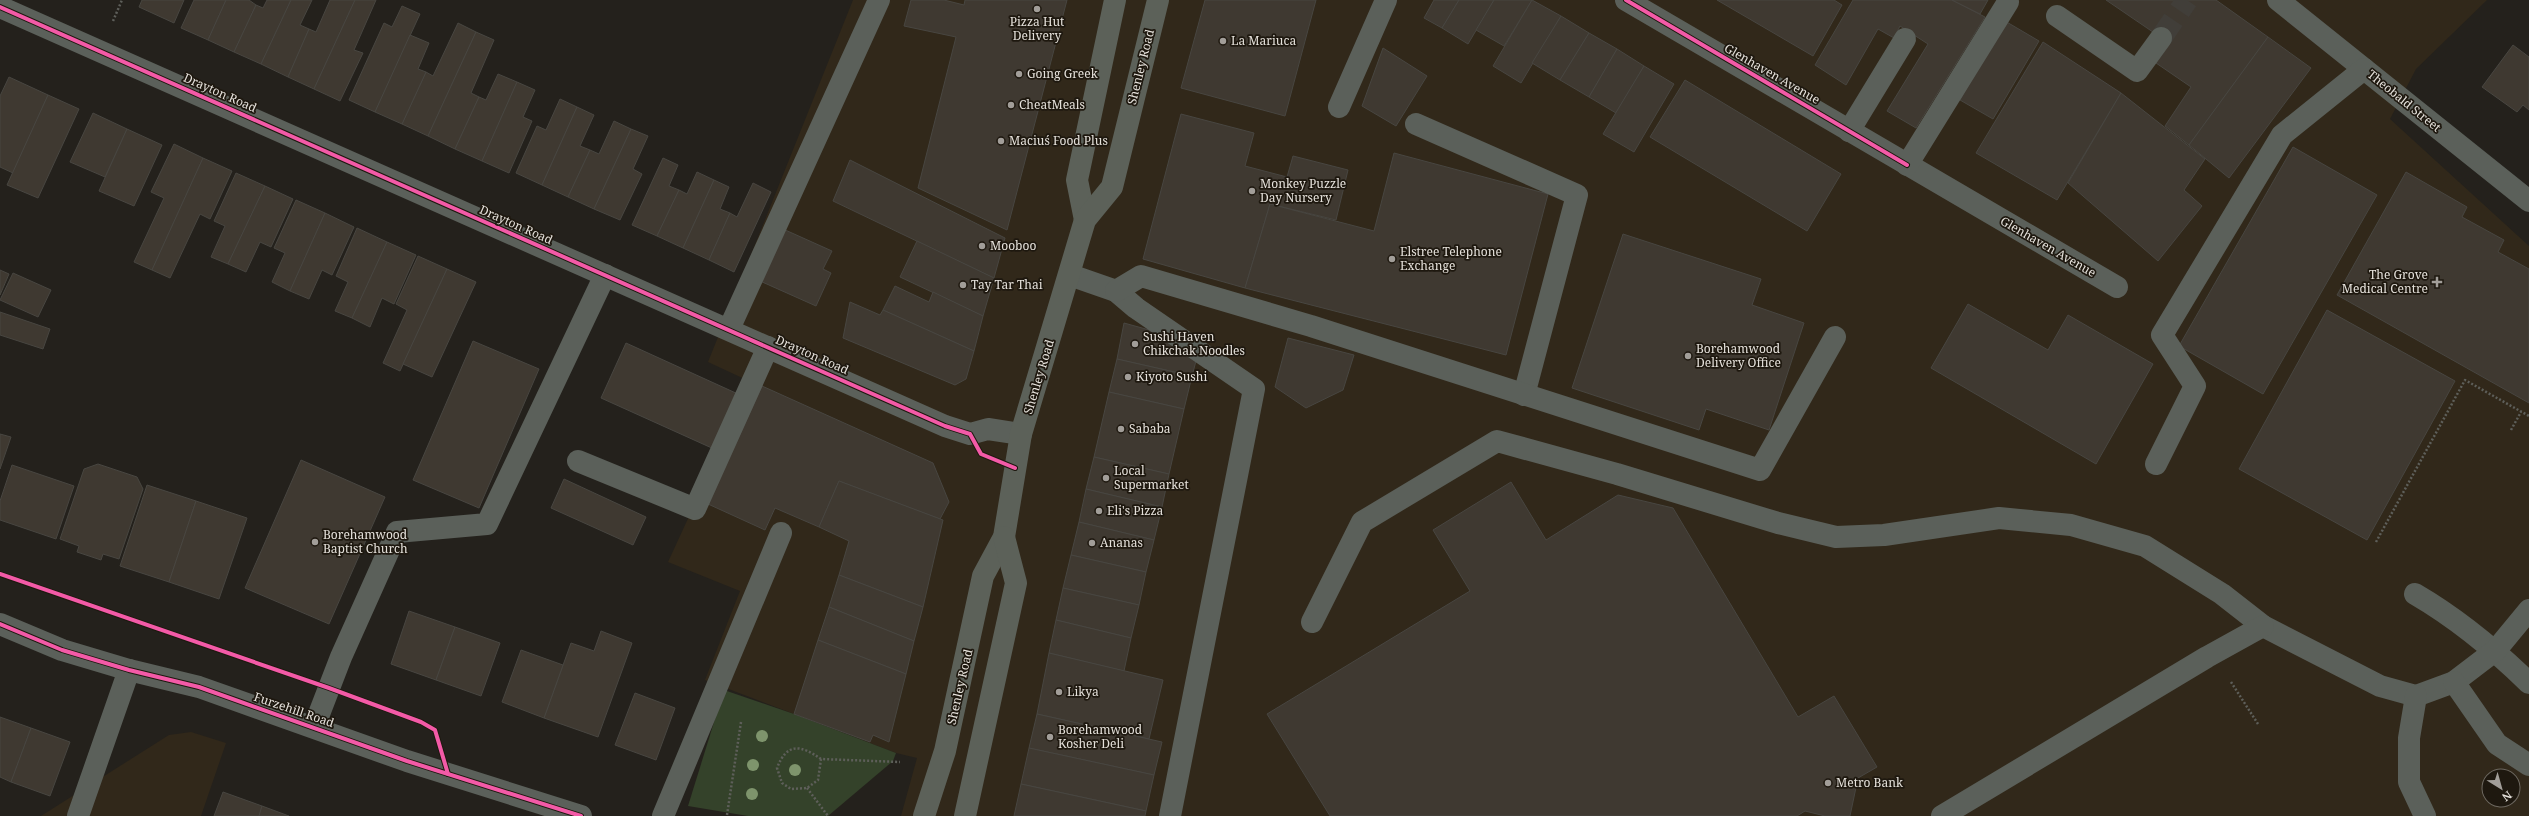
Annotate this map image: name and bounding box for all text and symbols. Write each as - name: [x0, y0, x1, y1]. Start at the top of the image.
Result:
- marker: Pizza Hut Delivery: [1032, 4, 1042, 14]
- place label: Pizza Hut Delivery: [1010, 13, 1064, 44]
- street label: Shenley Road: [1123, 27, 1158, 106]
- place label: La Mariuca: [1231, 32, 1296, 49]
- marker: La Mariuca: [1218, 36, 1228, 46]
- street label: Glenhaven Avenue: [1721, 39, 1823, 108]
- place label: Going Greek: [1027, 65, 1099, 82]
- street label: Theobald Street: [2364, 66, 2445, 136]
- street label: Drayton Road: [181, 69, 260, 116]
- marker: Going Greek: [1014, 69, 1024, 79]
- place label: CheatMeals: [1019, 96, 1085, 113]
- marker: CheatMeals: [1006, 100, 1016, 110]
- place label: Maciuś Food Plus: [1009, 132, 1108, 149]
- marker: Maciuś Food Plus: [996, 136, 1006, 146]
- place label: Monkey Puzzle Day Nursery: [1260, 175, 1346, 206]
- marker: Monkey Puzzle Day Nursery: [1247, 186, 1257, 196]
- street label: Drayton Road: [477, 201, 556, 248]
- street label: Glenhaven Avenue: [1997, 212, 2099, 281]
- place label: Mooboo: [990, 237, 1036, 254]
- marker: Mooboo: [977, 241, 987, 251]
- place label: Elstree Telephone Exchange: [1400, 243, 1502, 274]
- marker: Elstree Telephone Exchange: [1387, 254, 1397, 264]
- place label: The Grove Medical Centre: [2342, 266, 2428, 297]
- place label: Tay Tar Thai: [971, 276, 1043, 293]
- marker: The Grove Medical Centre: [2431, 276, 2443, 288]
- marker: Tay Tar Thai: [958, 280, 968, 290]
- place label: Sushi Haven Chikchak Noodles: [1143, 328, 1245, 359]
- street label: Drayton Road: [773, 331, 852, 378]
- street label: Shenley Road: [1019, 337, 1058, 416]
- marker: Sushi Haven Chikchak Noodles: [1130, 339, 1140, 349]
- place label: Borehamwood Delivery Office: [1696, 340, 1781, 371]
- marker: Borehamwood Delivery Office: [1683, 351, 1693, 361]
- place label: Kiyoto Sushi: [1136, 368, 1207, 385]
- marker: Kiyoto Sushi: [1123, 372, 1133, 382]
- place label: Sababa: [1129, 420, 1171, 437]
- marker: Sababa: [1116, 424, 1126, 434]
- place label: Local Supermarket: [1114, 462, 1189, 493]
- marker: Local Supermarket: [1101, 473, 1111, 483]
- place label: Eli's Pizza: [1107, 502, 1164, 519]
- marker: Eli's Pizza: [1094, 506, 1104, 516]
- place label: Borehamwood Baptist Church: [323, 526, 408, 557]
- place label: Ananas: [1100, 534, 1143, 551]
- marker: Borehamwood Baptist Church: [310, 537, 320, 547]
- marker: Ananas: [1087, 538, 1097, 548]
- street label: Shenley Road: [943, 647, 977, 726]
- place label: Likya: [1067, 683, 1099, 700]
- marker: Likya: [1054, 687, 1064, 697]
- street label: Furzehill Road: [252, 688, 337, 731]
- place label: Borehamwood Kosher Deli: [1058, 721, 1143, 752]
- marker: Borehamwood Kosher Deli: [1045, 732, 1055, 742]
- north arrow: [2481, 768, 2521, 808]
- place label: Metro Bank: [1836, 774, 1904, 791]
- marker: Metro Bank: [1823, 778, 1833, 788]
- text: N: [2499, 788, 2515, 805]

